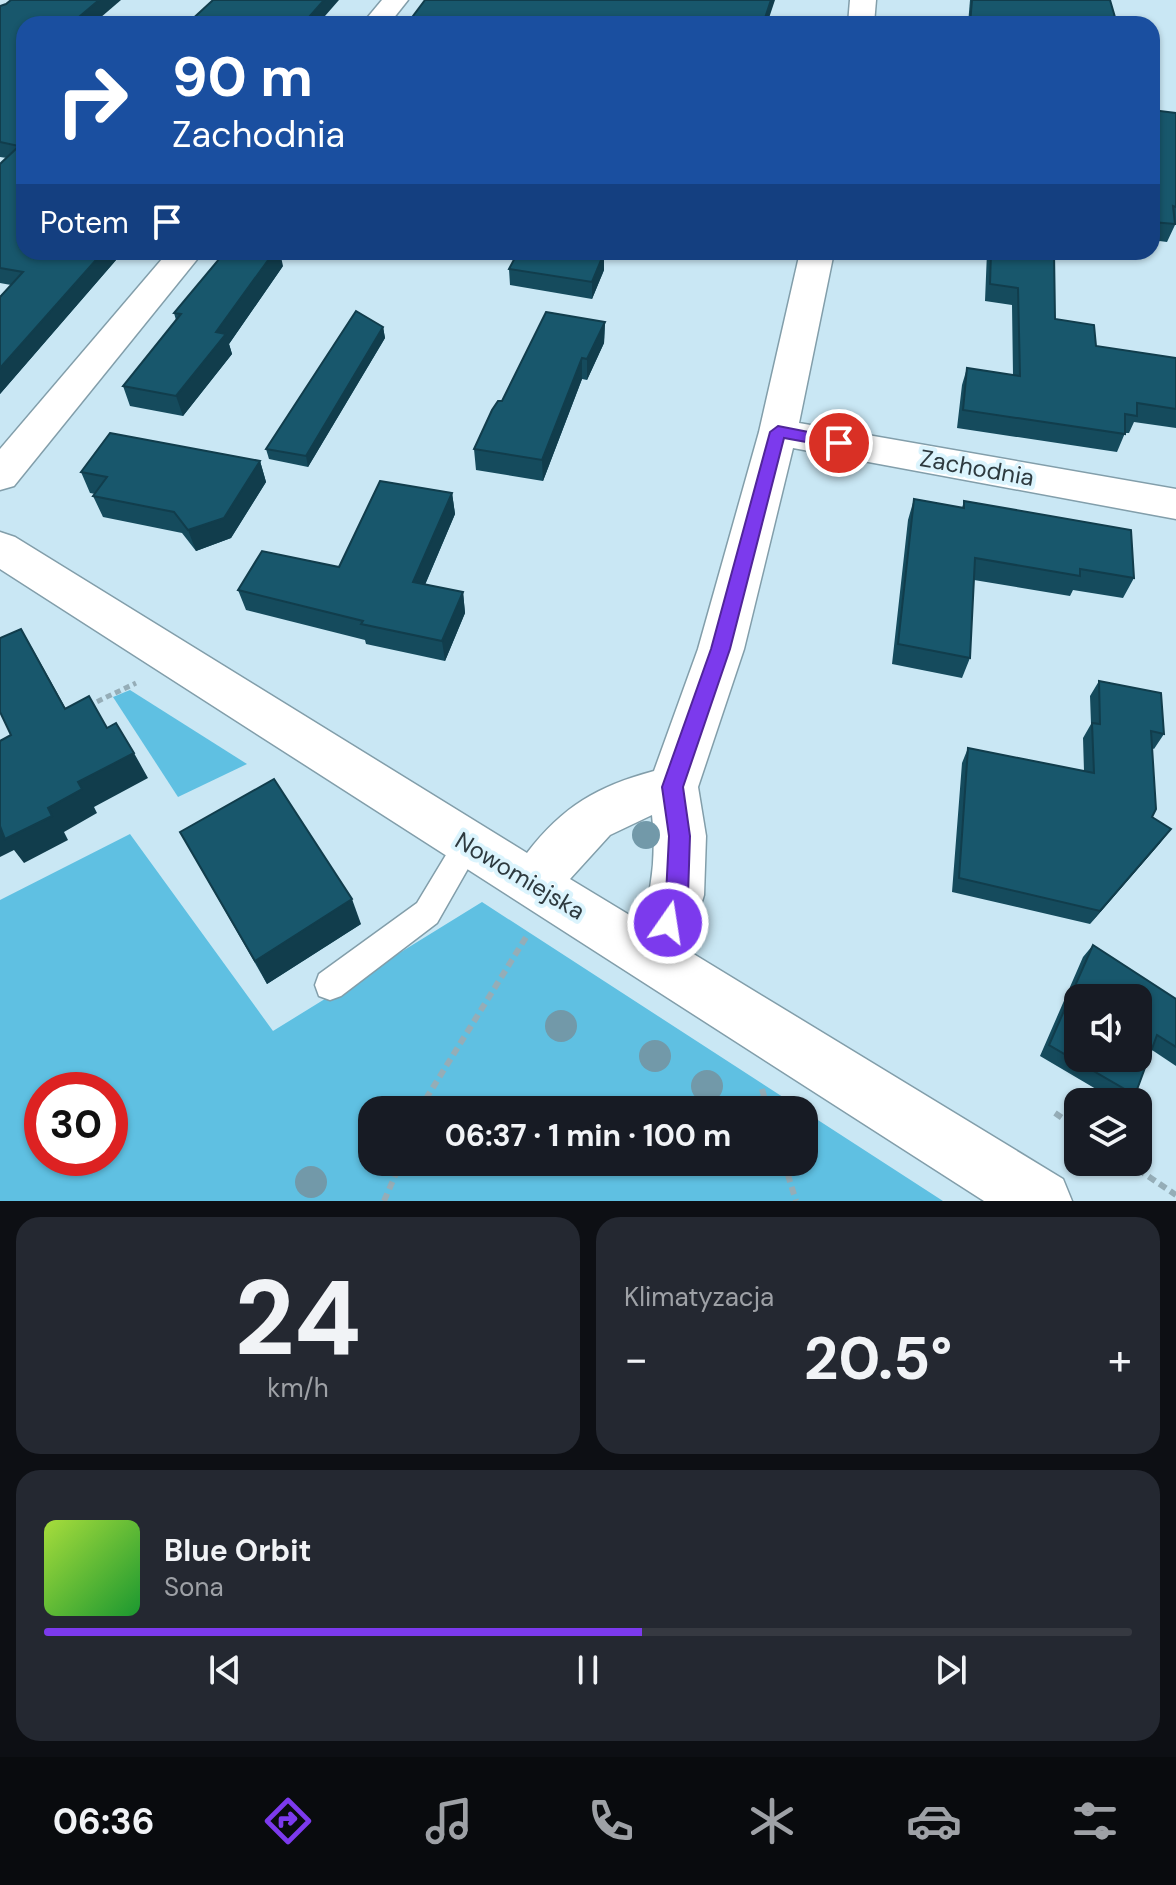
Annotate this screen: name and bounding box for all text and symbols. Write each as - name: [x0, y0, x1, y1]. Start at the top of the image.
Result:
- text: 90 m: [172, 40, 313, 113]
- icon: right: [40, 48, 144, 152]
- text: Zachodnia: [172, 111, 345, 158]
- icon: arrive: [145, 200, 189, 244]
- text: Potem: [40, 203, 129, 242]
- pin: [805, 409, 873, 477]
- icon: arrive: [817, 421, 861, 465]
- street label: Zachodnia: [918, 442, 1037, 493]
- street label: Nowomiejska: [450, 825, 591, 926]
- position arrow: [626, 881, 710, 965]
- map controls: [1064, 984, 1152, 1176]
- button: sound: [1064, 984, 1152, 1072]
- speed limit sign: 30: [24, 1072, 128, 1176]
- button: layers: [1064, 1088, 1152, 1176]
- text: 06:37 · 1 min · 100 m: [445, 1116, 731, 1155]
- text: 24: [235, 1251, 361, 1386]
- text: Klimatyzacja: [624, 1280, 774, 1314]
- text: 20.5°: [804, 1319, 952, 1398]
- text: −: [624, 1330, 648, 1388]
- text: +: [1108, 1330, 1132, 1388]
- text: km/h: [267, 1371, 329, 1405]
- text: Blue Orbit: [164, 1531, 311, 1570]
- text: Sona: [164, 1570, 224, 1604]
- icon: previous: [203, 1648, 247, 1692]
- icon: pause: [566, 1648, 610, 1692]
- icon: next: [929, 1648, 973, 1692]
- icon: directions: [260, 1793, 316, 1849]
- icon: music: [421, 1793, 477, 1849]
- icon: phone: [583, 1793, 639, 1849]
- icon: climate: [744, 1793, 800, 1849]
- icon: car: [906, 1793, 962, 1849]
- icon: filters: [1067, 1793, 1123, 1849]
- text: 06:36: [53, 1798, 155, 1845]

